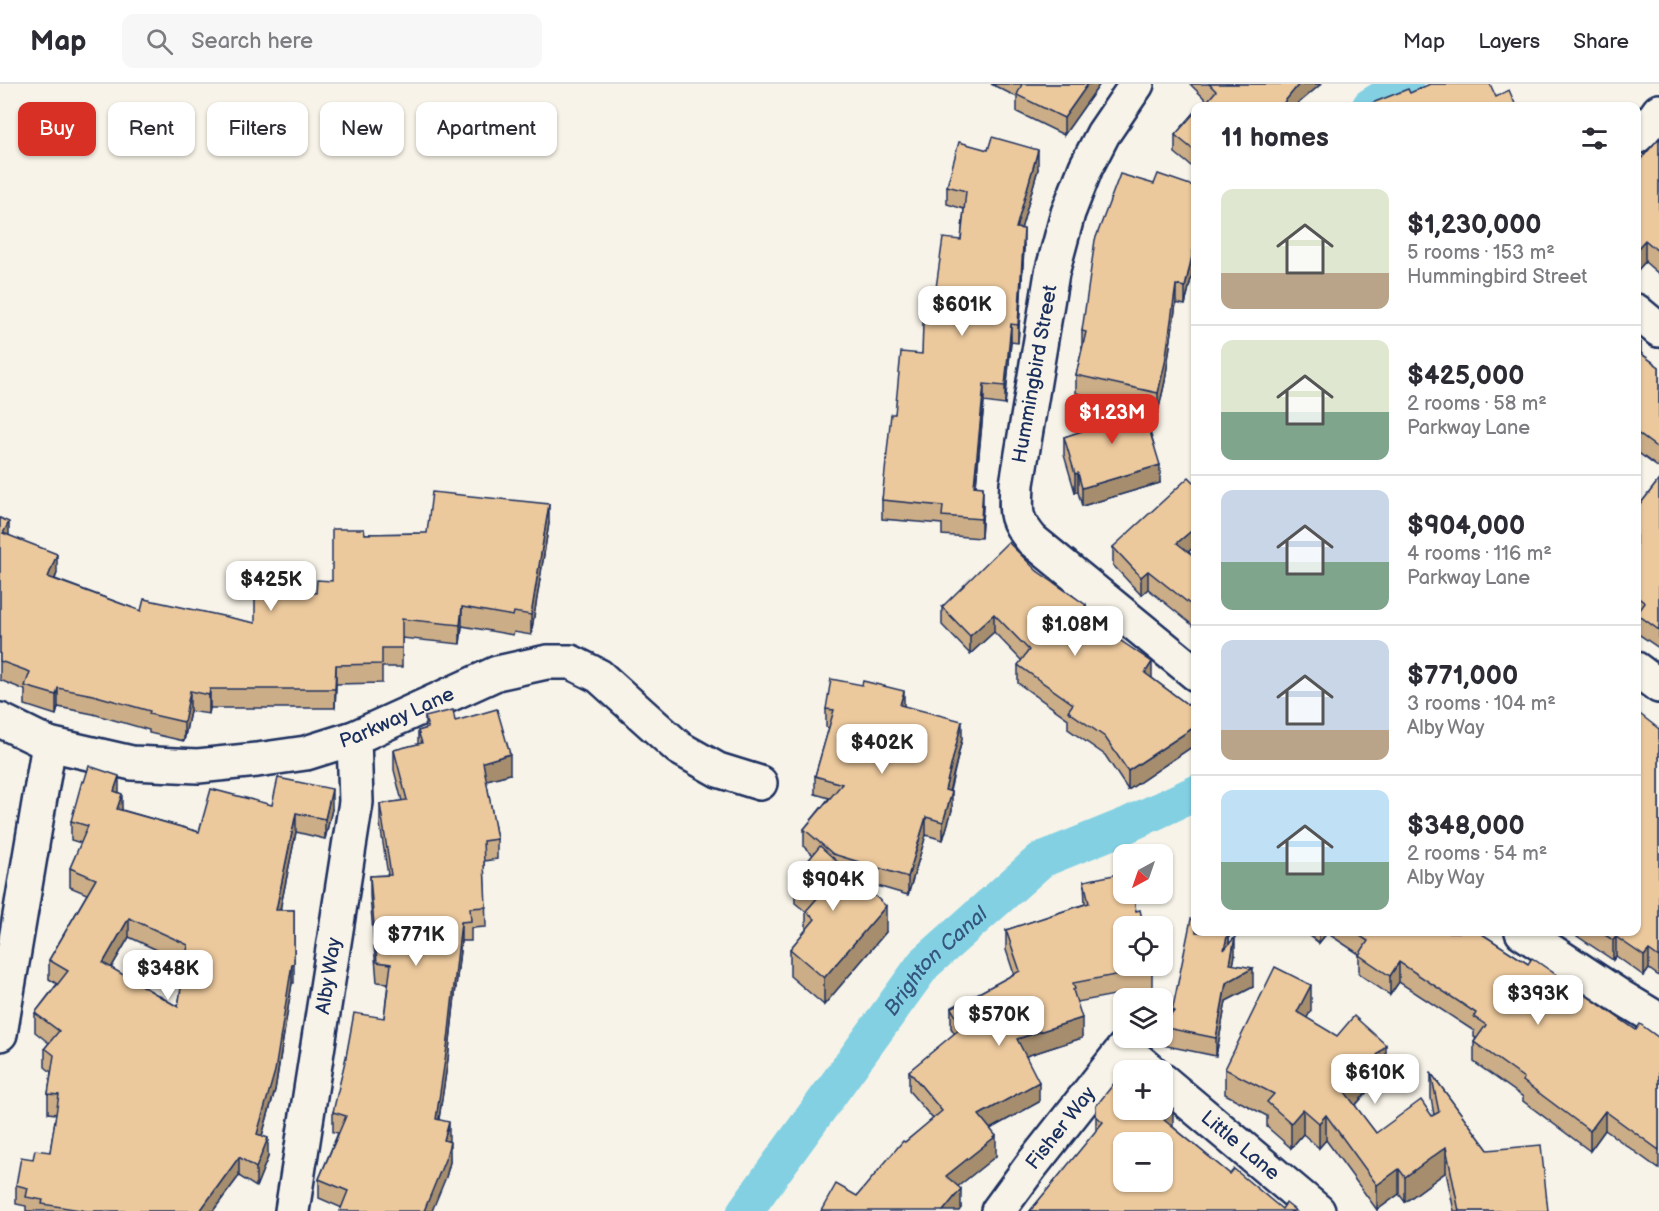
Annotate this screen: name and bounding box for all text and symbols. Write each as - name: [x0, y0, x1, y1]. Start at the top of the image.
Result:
- search box: [122, 14, 542, 68]
- text: Map: [30, 25, 86, 58]
- icon: search: [143, 25, 176, 58]
- text: Search here: [191, 28, 313, 55]
- text: Map: [1403, 29, 1445, 54]
- text: Layers: [1478, 29, 1540, 54]
- text: Share: [1573, 29, 1629, 54]
- chip: Buy: [18, 102, 96, 156]
- chip: Rent: [108, 102, 195, 156]
- chip: Filters: [207, 102, 308, 156]
- chip: New: [320, 102, 404, 156]
- chip: Apartment: [416, 102, 557, 156]
- icon: filters: [1578, 122, 1611, 155]
- text: 11 homes: [1221, 123, 1329, 154]
- text: $1,230,000: [1407, 210, 1542, 241]
- icon: home: [1269, 213, 1341, 285]
- text: 5 rooms · 153 m²: [1407, 241, 1555, 265]
- text: Hummingbird Street: [1407, 265, 1587, 289]
- street label: Hummingbird Street: [1008, 283, 1062, 465]
- pin: $601K: [920, 286, 1004, 337]
- text: $601K: [932, 293, 992, 317]
- text: $425,000: [1407, 361, 1524, 392]
- icon: home: [1269, 364, 1341, 436]
- text: 2 rooms · 58 m²: [1407, 392, 1547, 416]
- pin: $1.23M: [1063, 394, 1161, 445]
- text: $1.23M: [1079, 401, 1145, 425]
- text: Parkway Lane: [1407, 416, 1530, 440]
- text: $904,000: [1407, 511, 1525, 542]
- icon: home: [1269, 514, 1341, 586]
- text: 4 rooms · 116 m²: [1407, 542, 1552, 566]
- pin: $425K: [229, 561, 313, 612]
- text: Parkway Lane: [1407, 566, 1530, 590]
- text: $425K: [240, 568, 302, 592]
- pin: $1.08M: [1026, 606, 1124, 657]
- text: $1.08M: [1041, 613, 1109, 637]
- text: $771,000: [1407, 661, 1518, 692]
- icon: home: [1269, 664, 1341, 736]
- street label: Parkway Lane: [337, 682, 458, 754]
- text: 3 rooms · 104 m²: [1407, 692, 1556, 716]
- text: Alby Way: [1407, 716, 1484, 740]
- pin: $402K: [840, 724, 924, 775]
- text: $402K: [851, 731, 914, 755]
- text: $348,000: [1407, 811, 1525, 842]
- icon: home: [1269, 814, 1341, 886]
- text: 2 rooms · 54 m²: [1407, 842, 1547, 866]
- north arrow: [1113, 844, 1173, 904]
- map controls: [1113, 844, 1173, 1192]
- pin: $904K: [791, 861, 875, 912]
- text: Alby Way: [1407, 866, 1484, 890]
- text: $904K: [802, 868, 864, 892]
- water label: Brighton Canal: [878, 900, 993, 1020]
- pin: $771K: [374, 916, 458, 967]
- button: locate: [1113, 916, 1173, 976]
- text: $771K: [387, 923, 445, 947]
- street label: Alby Way: [311, 936, 347, 1016]
- pin: $348K: [126, 950, 210, 1001]
- text: $348K: [137, 957, 199, 981]
- pin: $393K: [1496, 975, 1580, 1026]
- text: $393K: [1507, 982, 1569, 1006]
- button: layers: [1113, 988, 1173, 1048]
- pin: $570K: [957, 996, 1041, 1047]
- text: $570K: [968, 1003, 1030, 1027]
- pin: $610K: [1333, 1054, 1417, 1105]
- button: +: [1113, 1060, 1173, 1120]
- text: $610K: [1345, 1061, 1405, 1085]
- street label: Fisher Way: [1021, 1082, 1101, 1174]
- street label: Little Lane: [1196, 1106, 1284, 1186]
- button: −: [1113, 1132, 1173, 1192]

